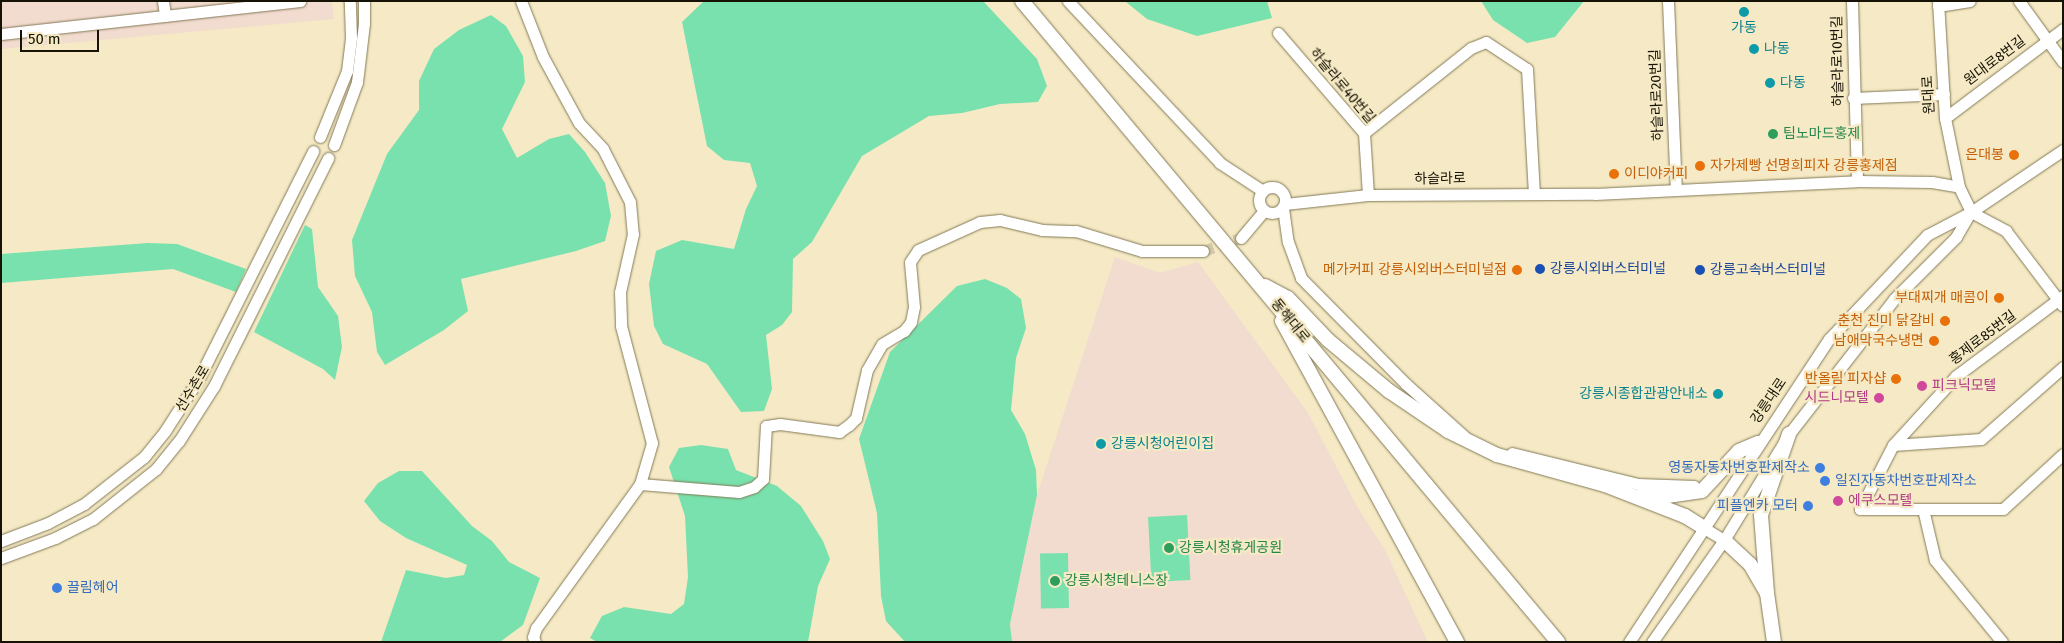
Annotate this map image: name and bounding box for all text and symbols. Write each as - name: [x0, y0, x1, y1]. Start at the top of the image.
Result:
- marker: 가동: [1738, 6, 1750, 18]
- street label: 하슬라로10번길: [1829, 15, 1847, 107]
- scale bar: [22, 20, 101, 52]
- place label: 가동: [1731, 20, 1757, 36]
- text: 50 m: [28, 30, 61, 48]
- street label: 원대로8번길: [1961, 33, 2029, 89]
- place label: 나동: [1764, 41, 1790, 57]
- marker: 나동: [1748, 43, 1760, 55]
- street label: 하슬라로40번길: [1306, 45, 1378, 127]
- street label: 하슬라로20번길: [1647, 49, 1667, 141]
- place label: 다동: [1780, 75, 1806, 91]
- street label: 원대로: [1920, 75, 1938, 115]
- marker: 다동: [1764, 77, 1776, 89]
- place label: 팀노마드홍제: [1783, 126, 1860, 142]
- marker: 팀노마드홍제: [1767, 128, 1779, 140]
- place label: 은대봉: [1965, 147, 2004, 163]
- marker: 은대봉: [2008, 149, 2020, 161]
- place label: 자가제빵 선명희피자 강릉홍제점: [1710, 158, 1898, 174]
- marker: 자가제빵 선명희피자 강릉홍제점: [1694, 160, 1706, 172]
- place label: 이디야커피: [1624, 166, 1688, 182]
- marker: 이디야커피: [1608, 168, 1620, 180]
- street label: 하슬라로: [1414, 170, 1466, 188]
- place label: 강릉시외버스터미널: [1550, 261, 1666, 277]
- place label: 메가커피 강릉시외버스터미널점: [1323, 262, 1507, 278]
- place label: 강릉고속버스터미널: [1710, 262, 1826, 278]
- marker: 강릉시외버스터미널: [1534, 263, 1546, 275]
- marker: 메가커피 강릉시외버스터미널점: [1511, 264, 1523, 276]
- marker: 강릉고속버스터미널: [1694, 264, 1706, 276]
- place label: 부대찌개 매콤이: [1895, 290, 1989, 306]
- marker: 부대찌개 매콤이: [1993, 292, 2005, 304]
- street label: 동해대로: [1267, 296, 1313, 346]
- street label: 홍제로85번길: [1946, 307, 2020, 369]
- place label: 춘천 진미 닭갈비: [1837, 313, 1935, 329]
- marker: 춘천 진미 닭갈비: [1939, 315, 1951, 327]
- place label: 남애막국수냉면: [1834, 333, 1924, 349]
- marker: 남애막국수냉면: [1928, 335, 1940, 347]
- street label: 선수촌로: [173, 363, 213, 415]
- place label: 반올림 피자샵: [1805, 371, 1886, 387]
- marker: 반올림 피자샵: [1890, 373, 1902, 385]
- street label: 강릉대로: [1748, 375, 1790, 427]
- place label: 피크닉모텔: [1932, 378, 1996, 394]
- marker: 피크닉모텔: [1916, 380, 1928, 392]
- place label: 강릉시종합관광안내소: [1579, 386, 1708, 402]
- marker: 강릉시종합관광안내소: [1712, 388, 1724, 400]
- place label: 시드니모텔: [1805, 390, 1869, 406]
- marker: 시드니모텔: [1873, 392, 1885, 404]
- place label: 강릉시청어린이집: [1111, 436, 1214, 452]
- marker: 강릉시청어린이집: [1095, 438, 1107, 450]
- place label: 영동자동차번호판제작소: [1668, 460, 1810, 476]
- marker: 영동자동차번호판제작소: [1814, 462, 1826, 474]
- place label: 일진자동차번호판제작소: [1835, 473, 1977, 489]
- marker: 일진자동차번호판제작소: [1819, 475, 1831, 487]
- place label: 에쿠스모텔: [1848, 493, 1912, 509]
- marker: 에쿠스모텔: [1832, 495, 1844, 507]
- place label: 피플엔카 모터: [1717, 498, 1798, 514]
- marker: 피플엔카 모터: [1802, 500, 1814, 512]
- place label: 강릉시청휴게공원: [1179, 540, 1282, 556]
- marker: 강릉시청휴게공원: [1163, 542, 1175, 554]
- place label: 강릉시청테니스장: [1065, 573, 1168, 589]
- marker: 강릉시청테니스장: [1049, 575, 1061, 587]
- place label: 끌림헤어: [67, 580, 119, 596]
- marker: 끌림헤어: [51, 582, 63, 594]

